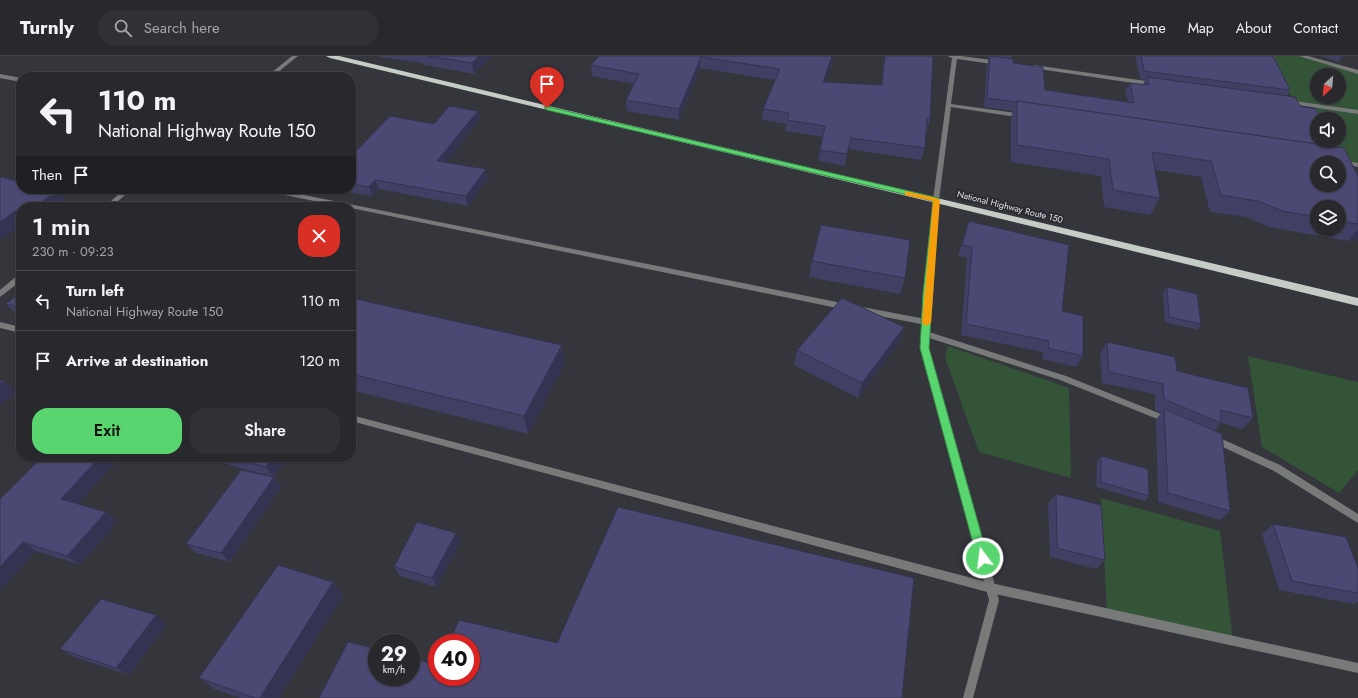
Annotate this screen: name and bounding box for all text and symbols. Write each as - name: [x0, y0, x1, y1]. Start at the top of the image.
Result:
- search box: [98, 10, 378, 46]
- text: Turnly: [20, 14, 74, 41]
- icon: search: [112, 17, 134, 39]
- text: Search here: [144, 17, 220, 39]
- text: Home: [1130, 18, 1166, 38]
- text: Map: [1188, 18, 1214, 38]
- text: About: [1236, 18, 1271, 38]
- text: Contact: [1293, 18, 1338, 38]
- pin: [530, 67, 564, 108]
- north arrow: [1310, 68, 1346, 104]
- map controls: [1310, 68, 1346, 236]
- icon: arrive: [536, 73, 558, 95]
- text: 110 m: [98, 80, 176, 121]
- icon: left: [32, 88, 84, 140]
- button: sound: [1310, 112, 1346, 148]
- text: National Highway Route 150: [98, 118, 316, 144]
- button: search: [1310, 156, 1346, 192]
- text: Then: [32, 164, 62, 186]
- icon: arrive: [70, 164, 92, 186]
- street label: National Highway Route 150: [956, 187, 1065, 226]
- button: layers: [1310, 200, 1346, 236]
- text: 1 min: [32, 209, 90, 244]
- button: close: [298, 215, 340, 257]
- text: 230 m · 09:23: [32, 242, 114, 261]
- text: Turn left: [66, 280, 124, 302]
- icon: left: [32, 290, 54, 312]
- text: 110 m: [301, 290, 340, 312]
- text: National Highway Route 150: [66, 302, 223, 321]
- icon: arrive: [32, 350, 54, 372]
- text: Arrive at destination: [66, 350, 208, 372]
- text: 120 m: [300, 350, 340, 372]
- button: Exit: [32, 408, 182, 454]
- button: Share: [190, 408, 340, 454]
- position arrow: [962, 537, 1004, 579]
- speed limit sign: 40: [428, 634, 480, 686]
- text: 29: [381, 640, 407, 669]
- text: km/h: [383, 662, 405, 677]

